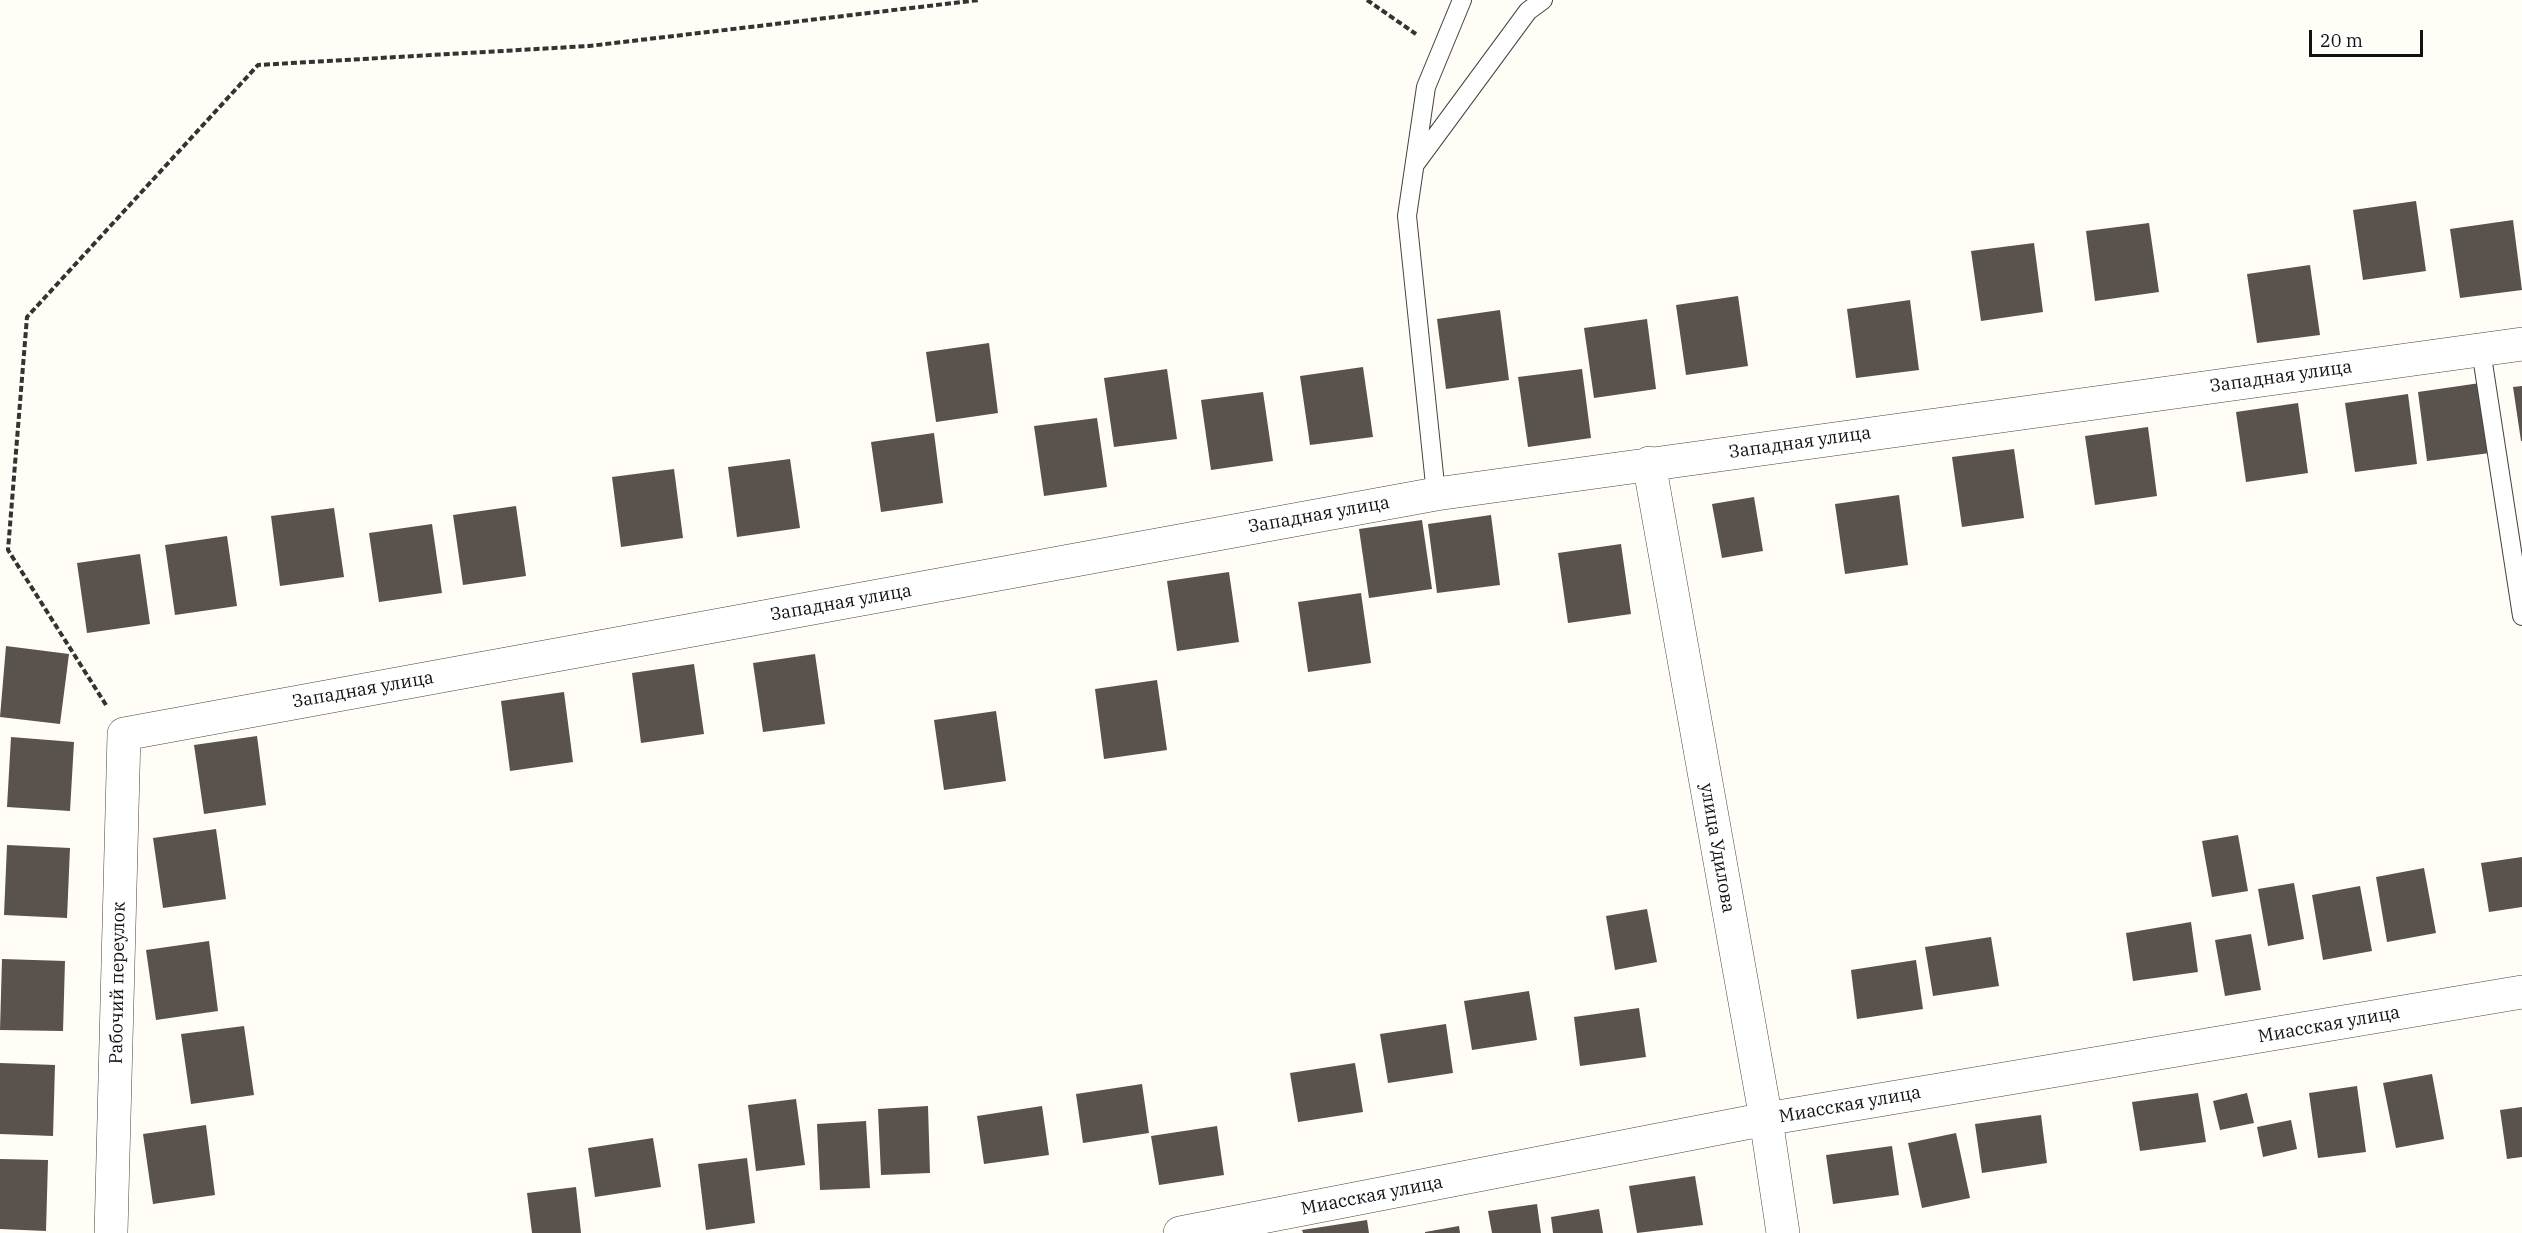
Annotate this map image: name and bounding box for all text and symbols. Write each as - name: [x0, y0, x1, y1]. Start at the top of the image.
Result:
- scale bar: [2312, 18, 2426, 56]
- text: 20 m: [2320, 29, 2363, 52]
- street label: Западная улица: [2209, 356, 2353, 398]
- street label: Западная улица: [1728, 422, 1872, 464]
- street label: Западная улица: [1247, 492, 1391, 538]
- street label: Западная улица: [769, 580, 913, 626]
- street label: Западная улица: [291, 667, 435, 713]
- street label: улица Удилова: [1695, 781, 1739, 915]
- street label: Рабочий переулок: [106, 902, 130, 1064]
- street label: Миасская улица: [2256, 1002, 2402, 1048]
- street label: Миасская улица: [1777, 1082, 1923, 1128]
- street label: Миасская улица: [1299, 1172, 1445, 1220]

